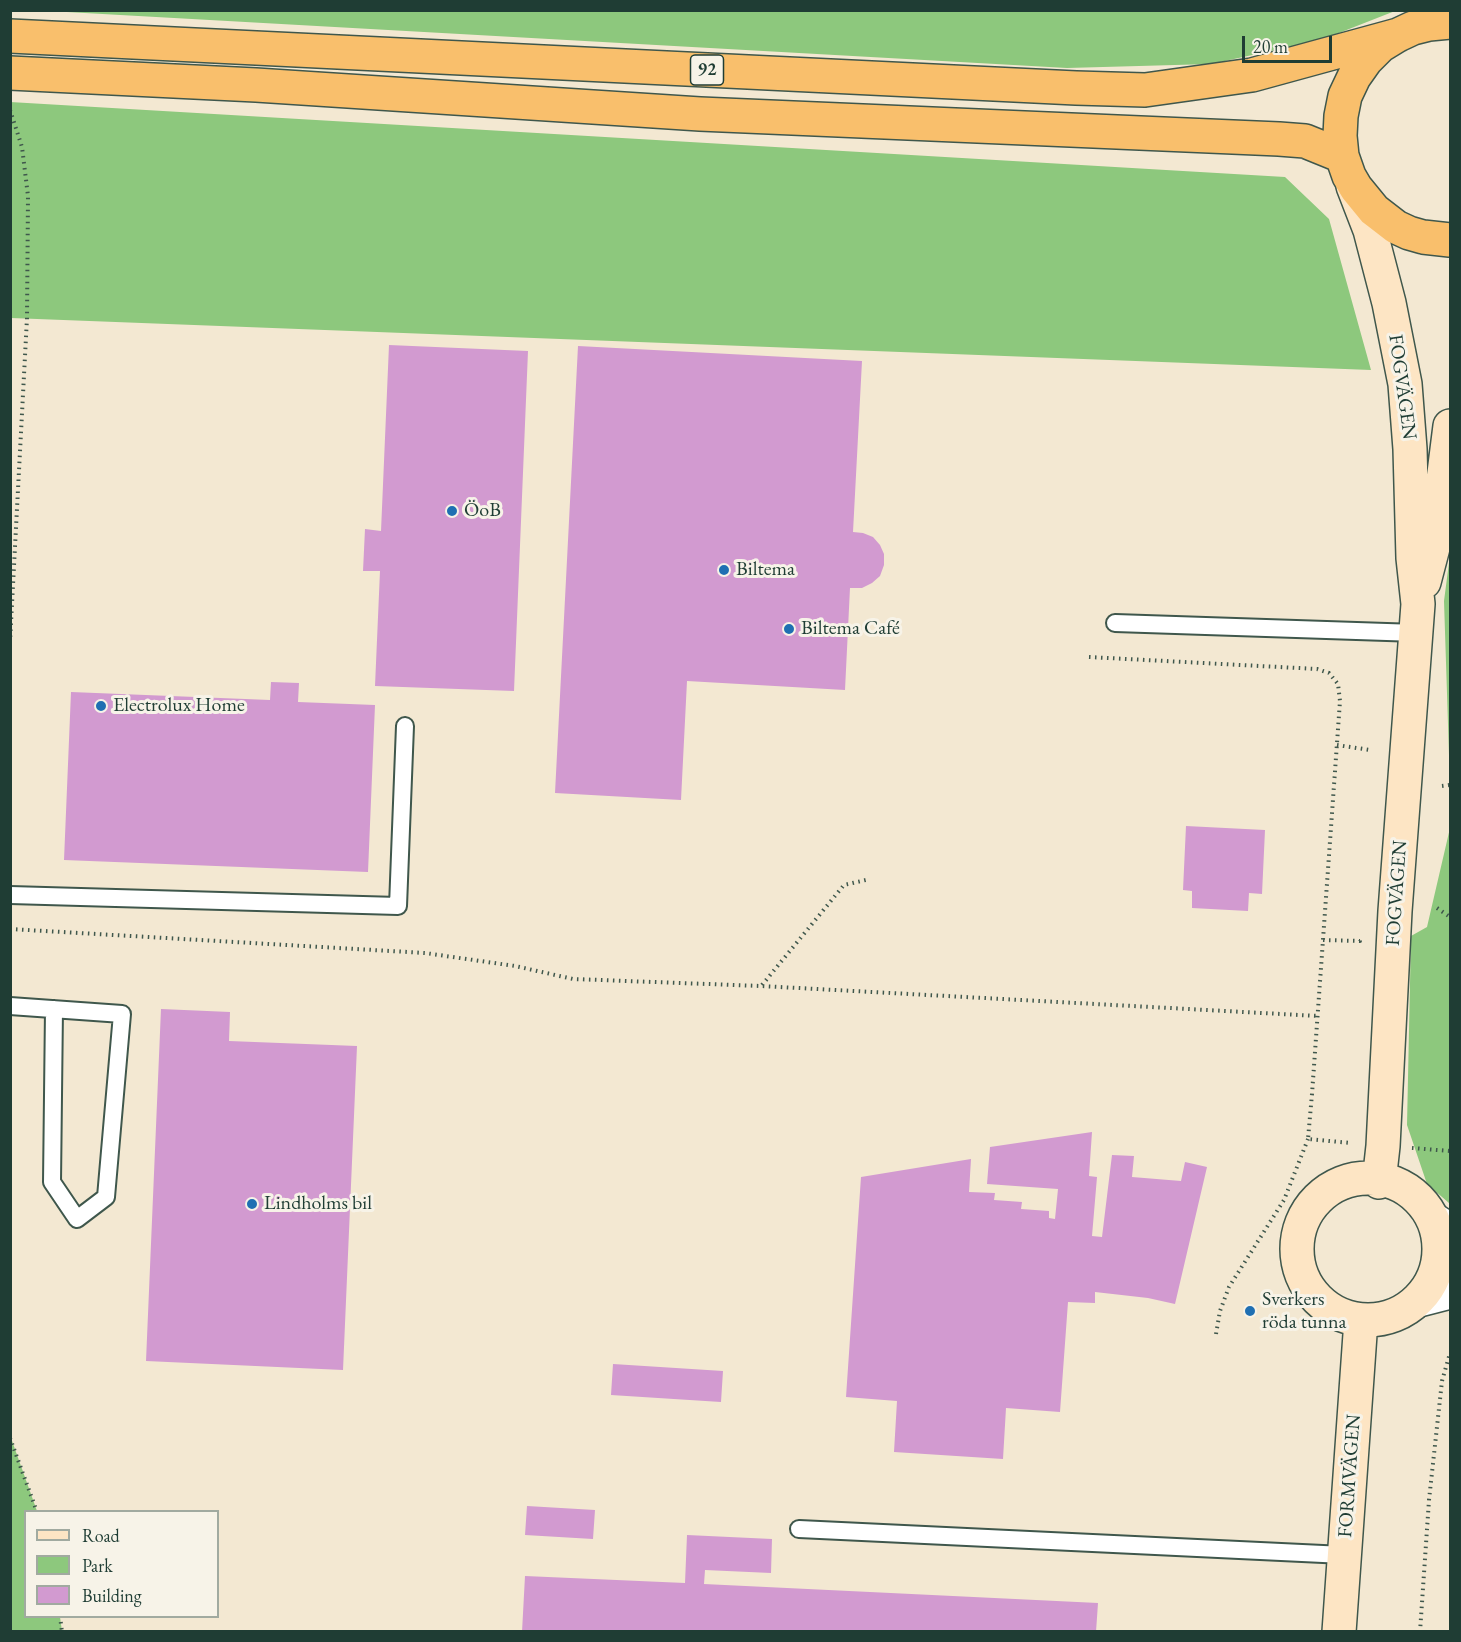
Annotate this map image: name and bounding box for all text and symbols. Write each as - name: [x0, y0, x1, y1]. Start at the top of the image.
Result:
- scale bar: [1245, 24, 1335, 62]
- text: 20 m: [1253, 35, 1288, 58]
- road number: 92: [690, 55, 724, 85]
- street label: FOGVÄGEN: [1383, 333, 1421, 441]
- place label: ÖoB: [464, 499, 501, 523]
- marker: ÖoB: [445, 504, 459, 518]
- place label: Biltema: [736, 558, 795, 582]
- marker: Biltema: [717, 563, 731, 577]
- place label: Biltema Café: [801, 617, 900, 641]
- marker: Biltema Café: [782, 622, 796, 636]
- place label: Electrolux Home: [113, 694, 245, 718]
- marker: Electrolux Home: [94, 699, 108, 713]
- street label: FOGVÄGEN: [1381, 839, 1413, 947]
- place label: Lindholms bil: [264, 1192, 372, 1216]
- marker: Lindholms bil: [245, 1197, 259, 1211]
- place label: Sverkers röda tunna: [1262, 1288, 1347, 1335]
- marker: Sverkers röda tunna: [1243, 1304, 1257, 1318]
- street label: FORMVÄGEN: [1334, 1414, 1366, 1538]
- legend: [24, 1510, 219, 1618]
- text: Road: [82, 1524, 120, 1547]
- text: Park: [82, 1554, 113, 1577]
- text: Building: [82, 1584, 142, 1607]

